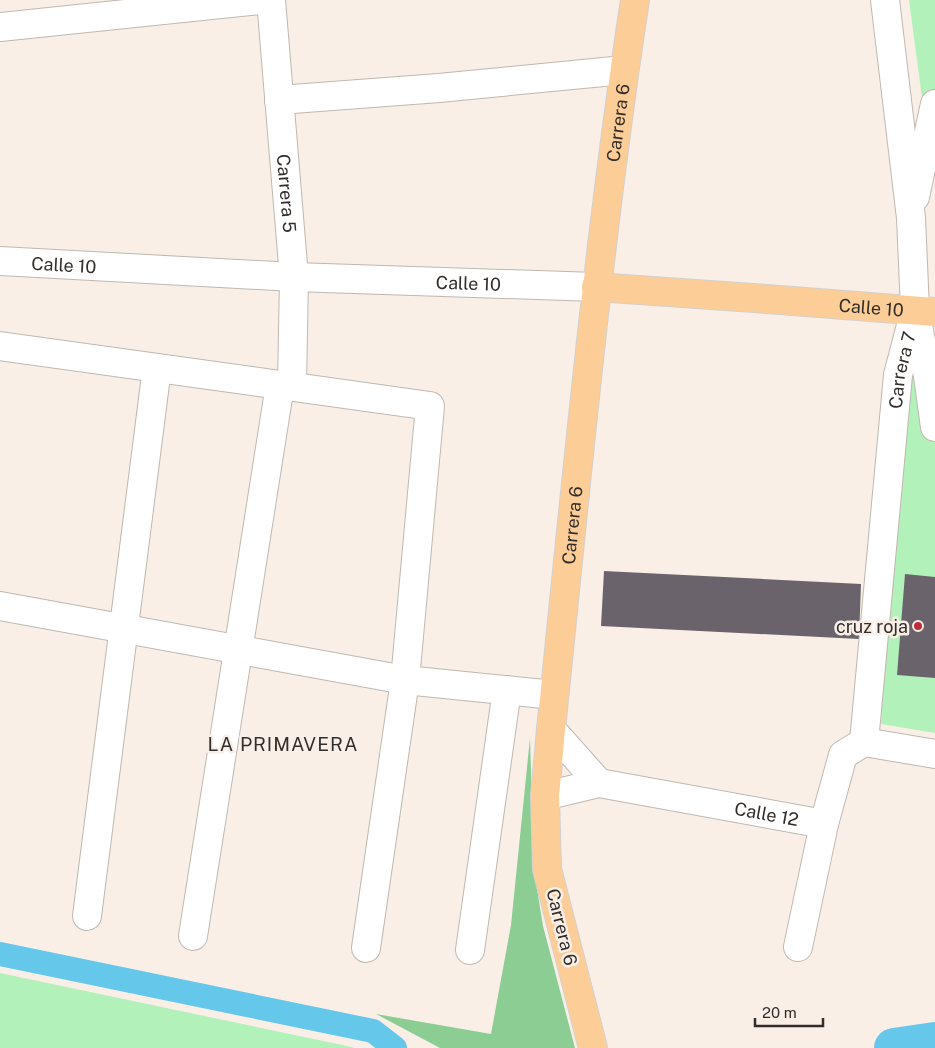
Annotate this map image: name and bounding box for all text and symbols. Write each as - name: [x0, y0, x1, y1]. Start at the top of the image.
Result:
- street label: Carrera 6: [602, 82, 633, 163]
- street label: Carrera 5: [273, 153, 301, 234]
- street label: Calle 10: [31, 252, 97, 277]
- street label: Calle 10: [435, 271, 501, 294]
- street label: Calle 10: [838, 294, 905, 320]
- street label: Carrera 7: [884, 329, 919, 410]
- street label: Carrera 6: [557, 485, 586, 565]
- place label: cruz roja: [836, 616, 908, 637]
- marker: cruz roja: [912, 620, 924, 632]
- district label: LA PRIMAVERA: [208, 733, 358, 755]
- street label: Calle 12: [733, 797, 801, 830]
- street label: Carrera 6: [542, 886, 582, 968]
- scale bar: [755, 996, 822, 1028]
- text: 20 m: [762, 1004, 797, 1021]

